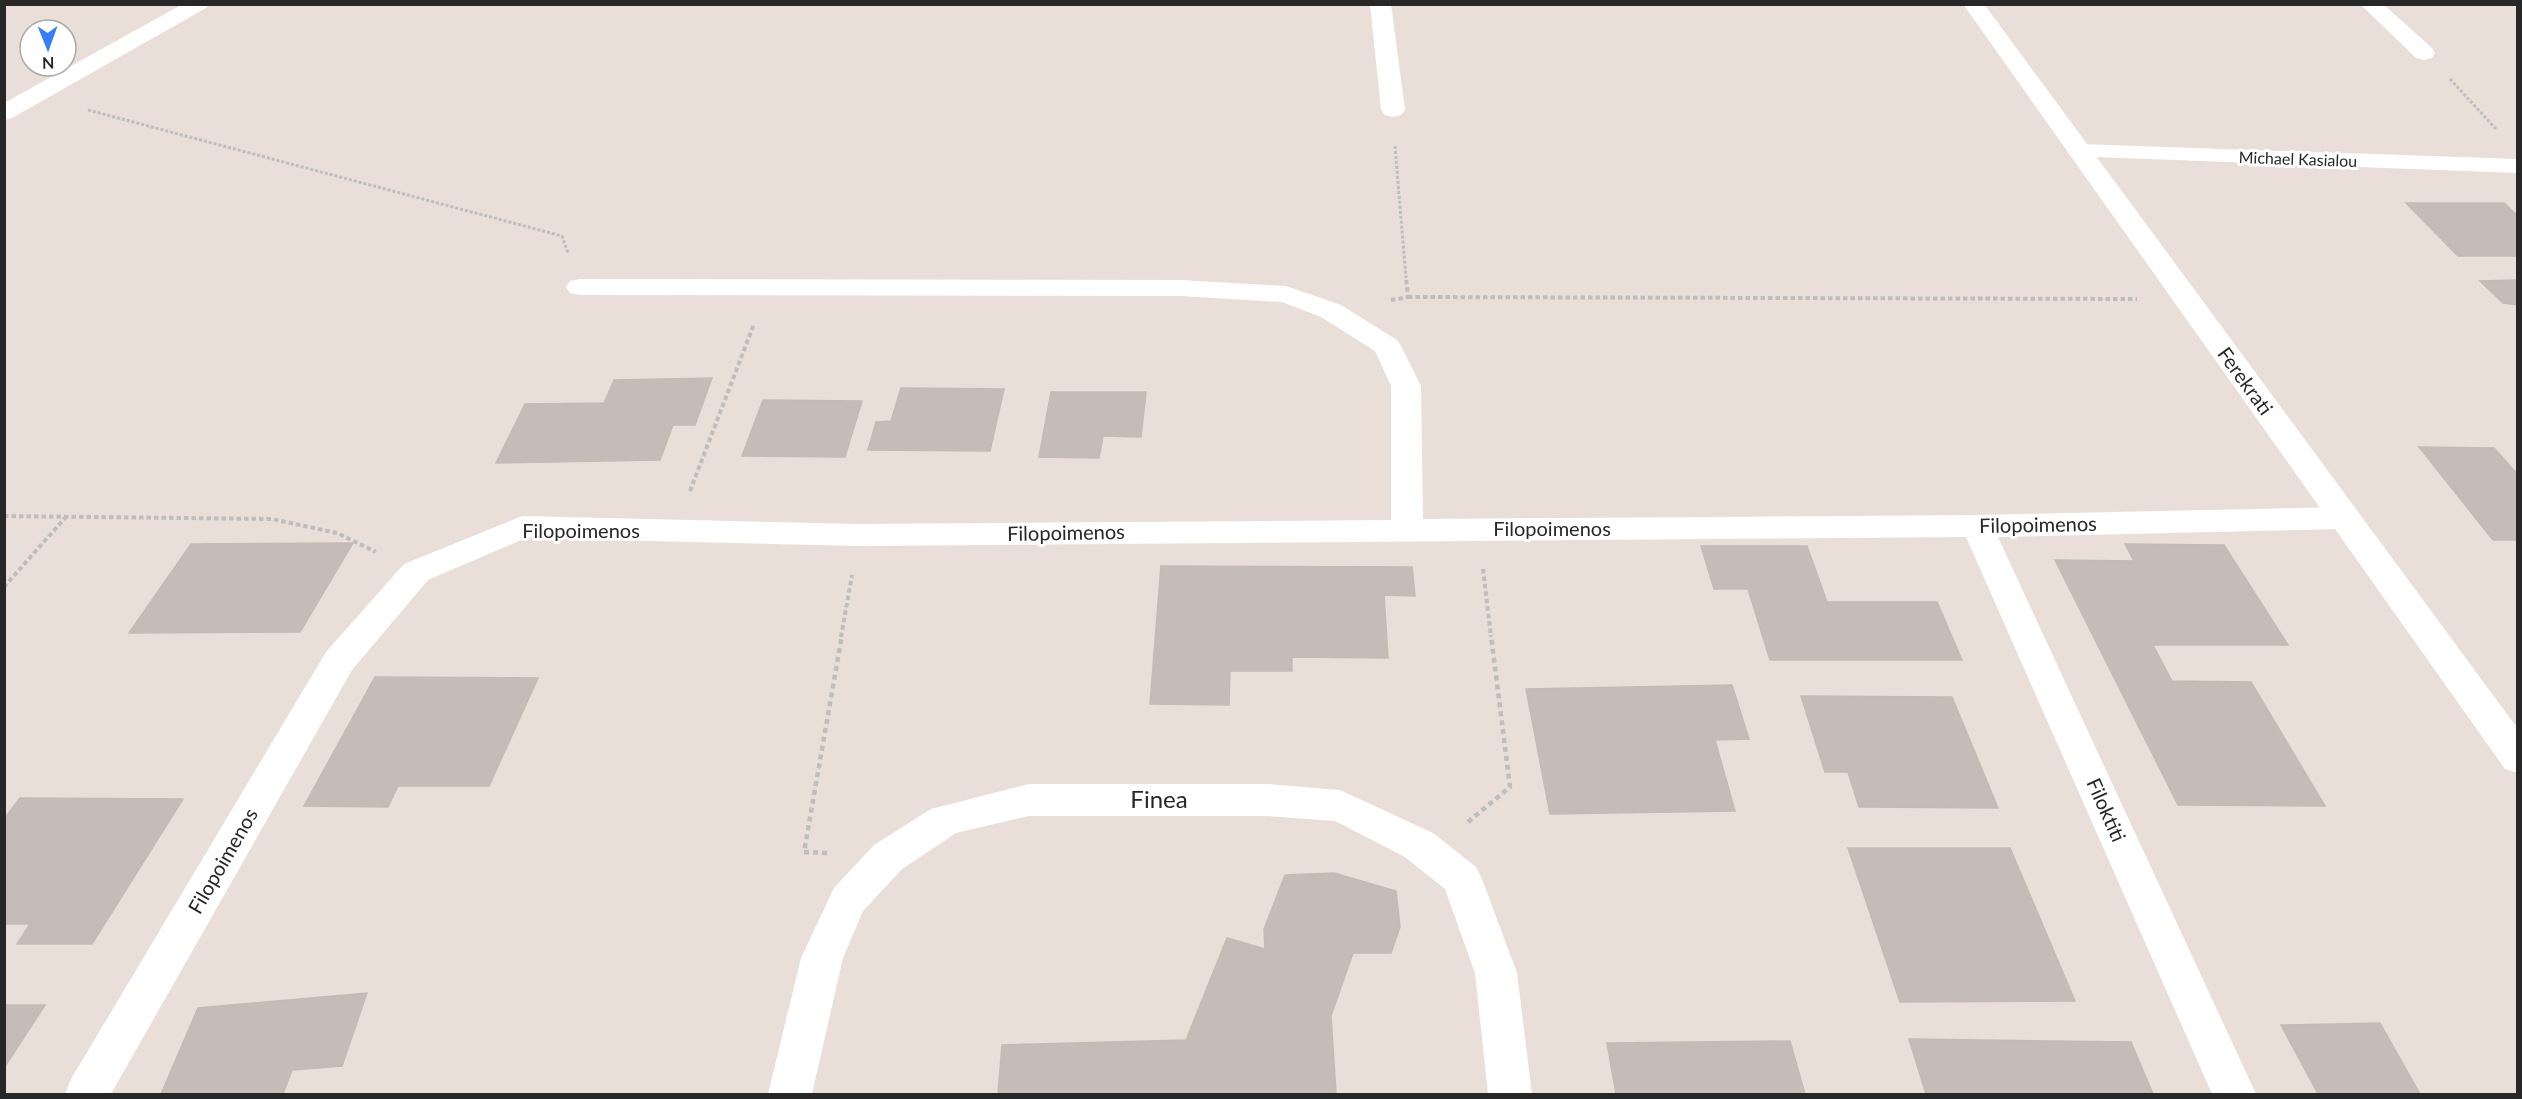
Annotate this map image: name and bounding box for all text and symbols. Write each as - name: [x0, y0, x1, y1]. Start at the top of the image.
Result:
- north arrow: [18, 18, 78, 78]
- text: N: [42, 54, 55, 73]
- street label: Michael Kasialou: [2239, 147, 2358, 170]
- street label: Ferekrati: [2213, 342, 2278, 419]
- street label: Filopoimenos: [1979, 511, 2097, 537]
- street label: Filopoimenos: [1493, 516, 1611, 540]
- street label: Filopoimenos: [522, 518, 640, 542]
- street label: Filopoimenos: [1007, 519, 1125, 545]
- street label: Filoktiti: [2082, 774, 2131, 845]
- street label: Finea: [1130, 784, 1188, 813]
- street label: Filopoimenos: [182, 804, 262, 917]

